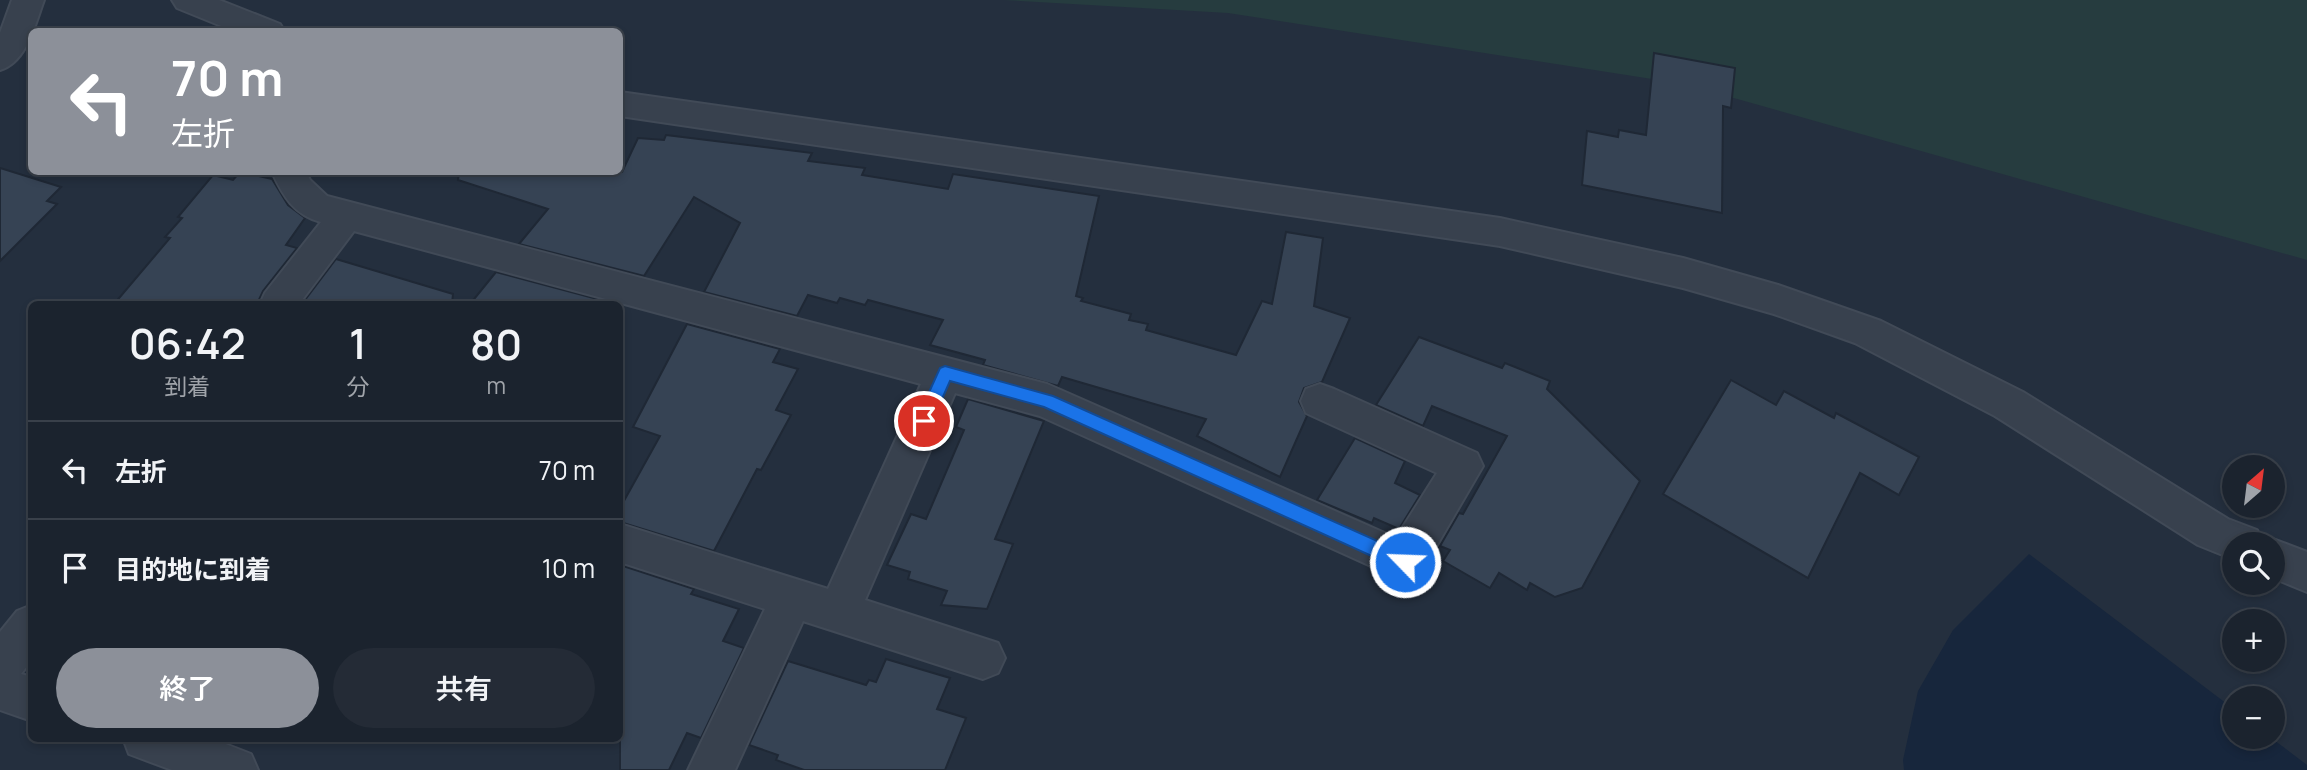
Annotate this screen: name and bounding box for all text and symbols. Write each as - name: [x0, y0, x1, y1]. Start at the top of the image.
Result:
- text: 70 m: [171, 44, 283, 111]
- icon: left: [56, 56, 147, 147]
- text: 左折: [171, 111, 235, 155]
- text: 06:42: [129, 314, 246, 372]
- text: 1: [349, 314, 367, 372]
- text: 80: [470, 315, 522, 373]
- text: m: [486, 369, 506, 401]
- text: 到着: [164, 370, 210, 402]
- text: 分: [346, 370, 369, 402]
- pin: [894, 391, 954, 451]
- icon: arrive: [905, 402, 943, 440]
- icon: left: [56, 451, 94, 489]
- text: 70 m: [539, 452, 595, 488]
- text: 左折: [115, 453, 167, 489]
- north arrow: [2222, 455, 2286, 518]
- map controls: [2222, 455, 2285, 749]
- position arrow: [1368, 525, 1442, 599]
- button: search: [2222, 532, 2285, 595]
- icon: arrive: [56, 549, 94, 587]
- text: 10 m: [542, 550, 595, 586]
- text: 目的地に到着: [115, 551, 271, 587]
- button: +: [2222, 609, 2285, 672]
- button: 終了: [56, 648, 319, 728]
- button: 共有: [333, 648, 595, 728]
- button: −: [2222, 686, 2285, 749]

